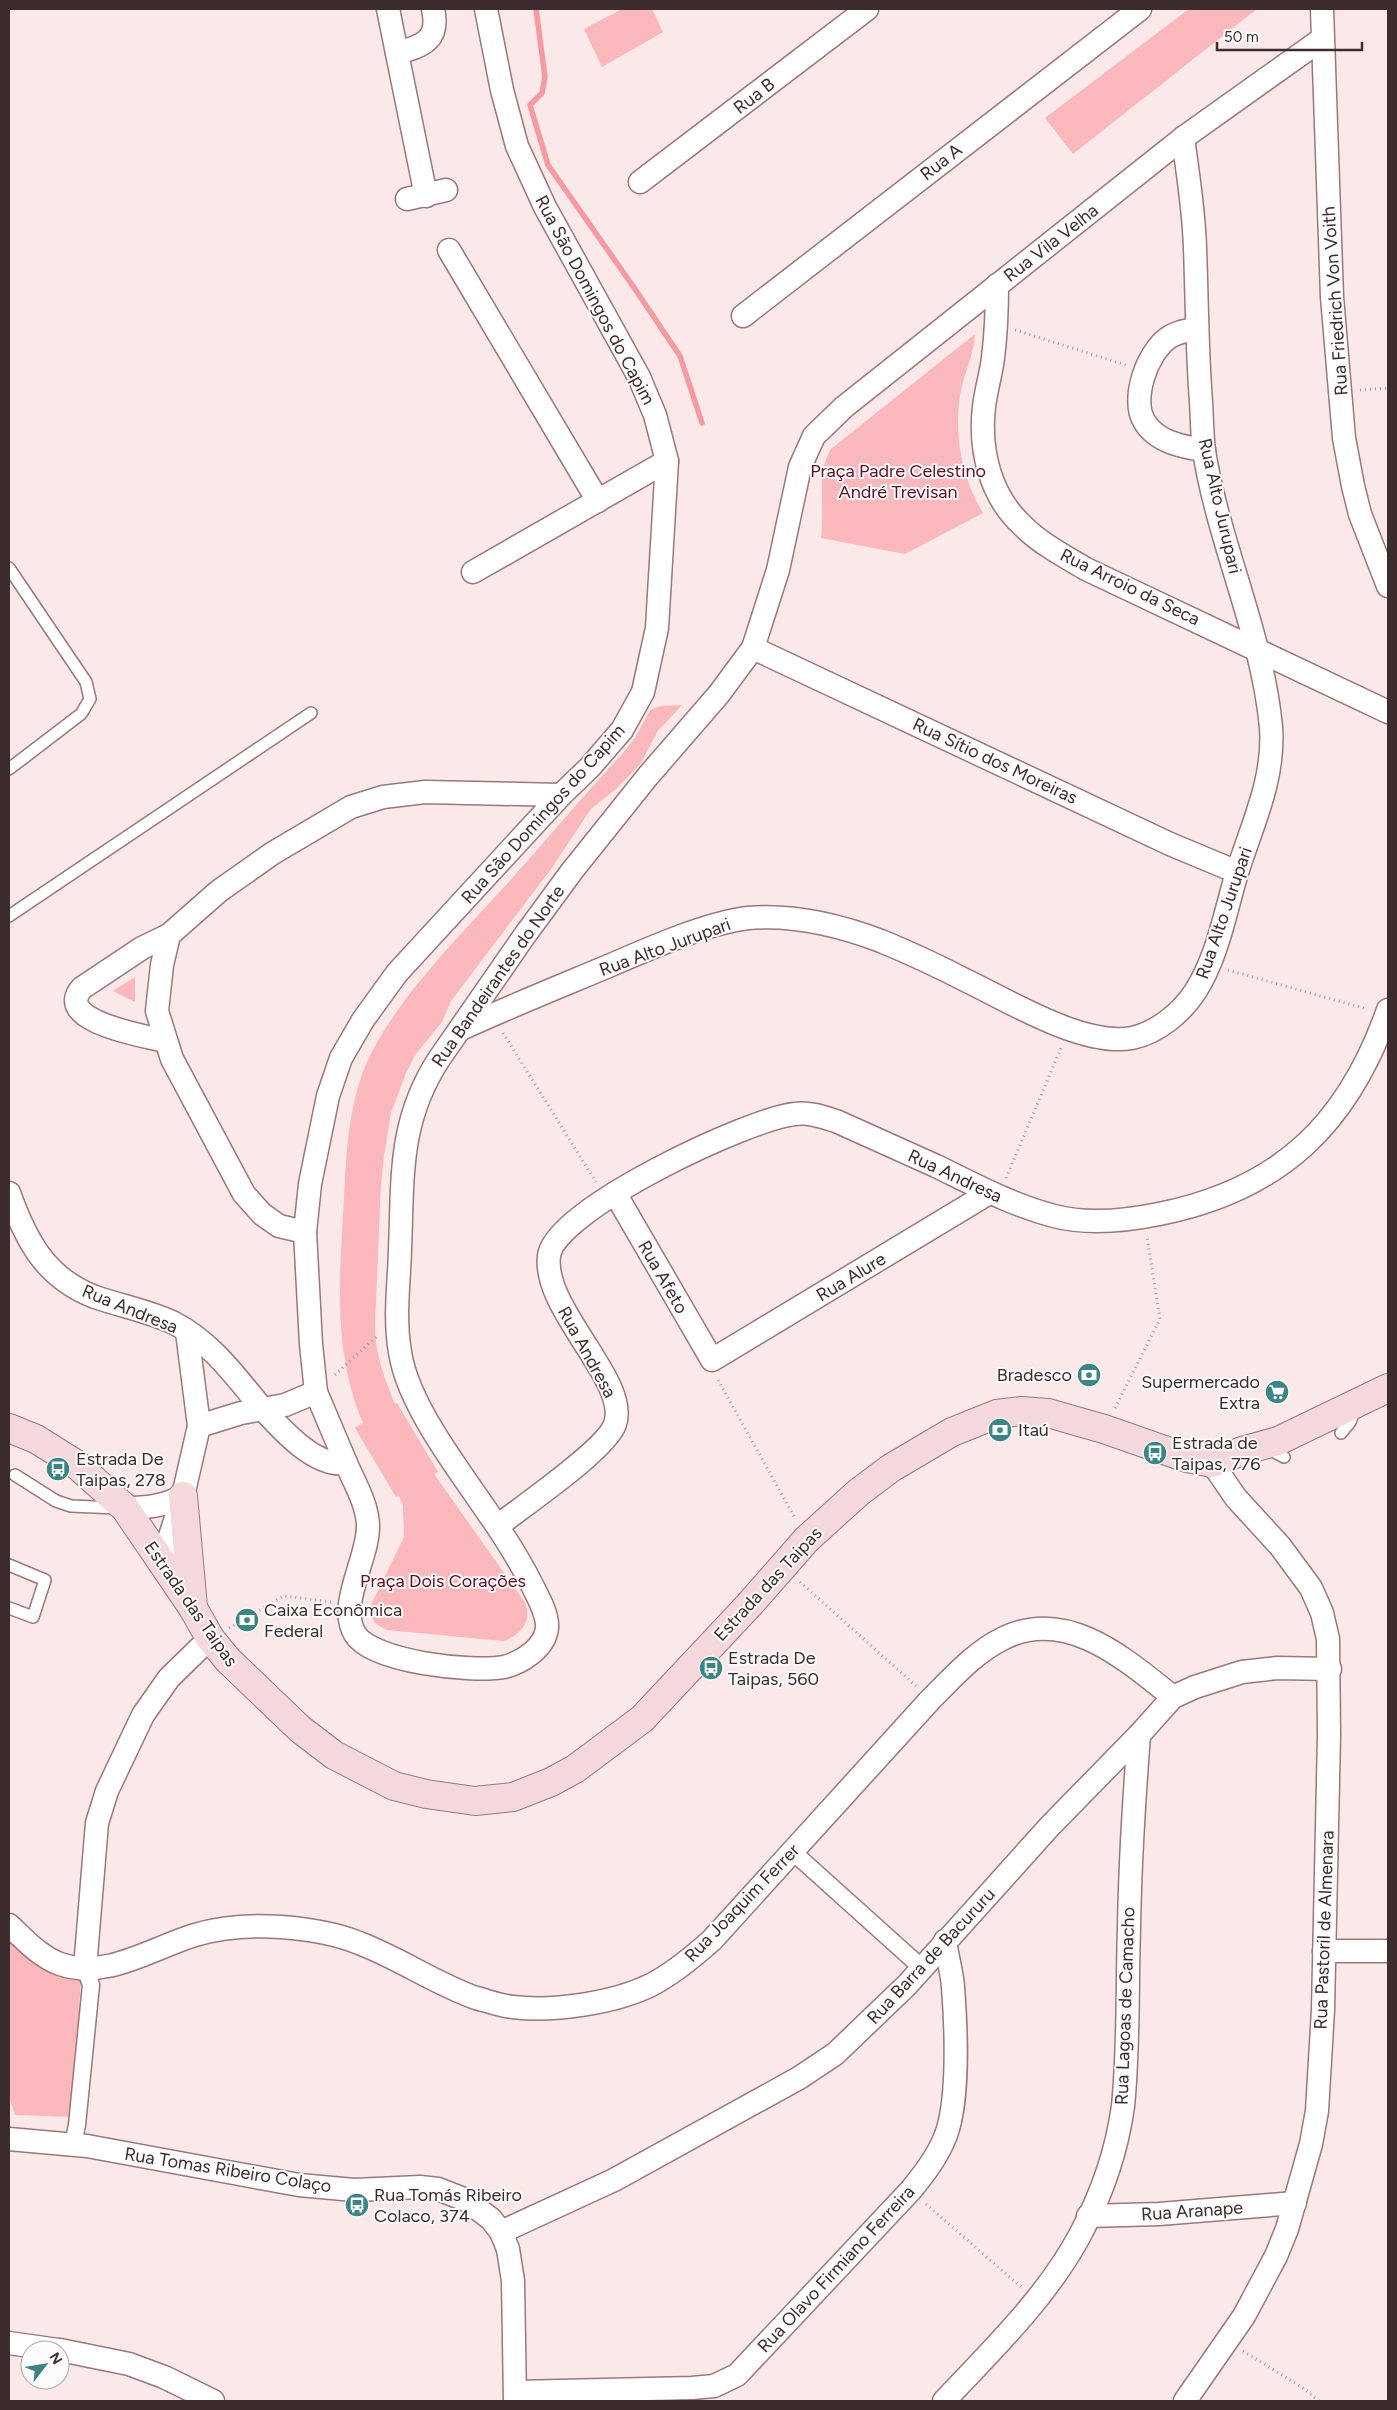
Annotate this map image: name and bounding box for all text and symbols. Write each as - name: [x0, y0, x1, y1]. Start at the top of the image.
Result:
- scale bar: [1217, 20, 1362, 52]
- text: 50 m: [1224, 28, 1259, 46]
- street label: Rua B: [729, 73, 779, 119]
- street label: Rua A: [916, 139, 966, 185]
- street label: Rua São Domingos do Capim: [530, 192, 660, 408]
- street label: Rua Vila Velha: [999, 199, 1103, 287]
- street label: Rua Friedrich Von Voith: [1317, 206, 1353, 396]
- street label: Rua Alto Jurupari: [1194, 436, 1246, 576]
- park label: Praça Padre Celestino André Trevisan: [810, 460, 986, 503]
- street label: Rua Arroio da Seca: [1057, 544, 1203, 630]
- street label: Rua Sítio dos Moreiras: [909, 713, 1081, 809]
- street label: Rua São Domingos do Capim: [457, 720, 629, 908]
- street label: Rua Alto Jurupari: [1191, 844, 1257, 982]
- street label: Rua Bandeirantes do Norte: [427, 881, 569, 1071]
- street label: Rua Alto Jurupari: [596, 913, 734, 981]
- street label: Rua Andresa: [904, 1145, 1006, 1207]
- street label: Rua Afeto: [633, 1237, 693, 1317]
- street label: Rua Alure: [812, 1248, 890, 1306]
- street label: Rua Andresa: [79, 1280, 181, 1338]
- street label: Rua Andresa: [553, 1302, 621, 1402]
- bank icon: Bradesco: [1076, 1362, 1102, 1388]
- place label: Bradesco: [997, 1364, 1072, 1386]
- place label: Supermercado Extra: [1141, 1371, 1260, 1414]
- supermarket icon: Supermercado Extra: [1264, 1379, 1290, 1405]
- bank icon: Itaú: [987, 1417, 1013, 1443]
- place label: Itaú: [1018, 1419, 1049, 1441]
- place label: Estrada de Taipas, 776: [1172, 1432, 1260, 1475]
- bus stop icon: Estrada de Taipas, 776: [1142, 1440, 1168, 1466]
- place label: Estrada De Taipas, 278: [76, 1448, 166, 1491]
- bus stop icon: Estrada De Taipas, 278: [45, 1456, 71, 1482]
- street label: Estrada das Taipas: [709, 1522, 827, 1646]
- street label: Estrada das Taipas: [139, 1537, 243, 1671]
- park label: Praça Dois Corações: [360, 1570, 526, 1592]
- place label: Caixa Econômica Federal: [264, 1599, 402, 1642]
- bank icon: Caixa Econômica Federal: [234, 1607, 260, 1633]
- place label: Estrada De Taipas, 560: [728, 1647, 819, 1690]
- bus stop icon: Estrada De Taipas, 560: [698, 1655, 724, 1681]
- street label: Rua Pastoril de Almenara: [1310, 1830, 1338, 2030]
- street label: Rua Joaquim Ferrer: [680, 1839, 804, 1967]
- street label: Rua Barra de Bacururu: [862, 1883, 1000, 2029]
- street label: Rua Lagoas de Camacho: [1111, 1907, 1139, 2105]
- street label: Rua Tomas Ribeiro Colaço: [123, 2143, 333, 2197]
- street label: Rua Olavo Firmiano Ferreira: [753, 2181, 919, 2357]
- place label: Rua Tomás Ribeiro Colaco, 374: [374, 2184, 522, 2227]
- bus stop icon: Rua Tomás Ribeiro Colaco, 374: [344, 2192, 370, 2218]
- street label: Rua Aranape: [1140, 2196, 1244, 2226]
- north arrow: [20, 2340, 70, 2390]
- text: N: [46, 2350, 66, 2368]

